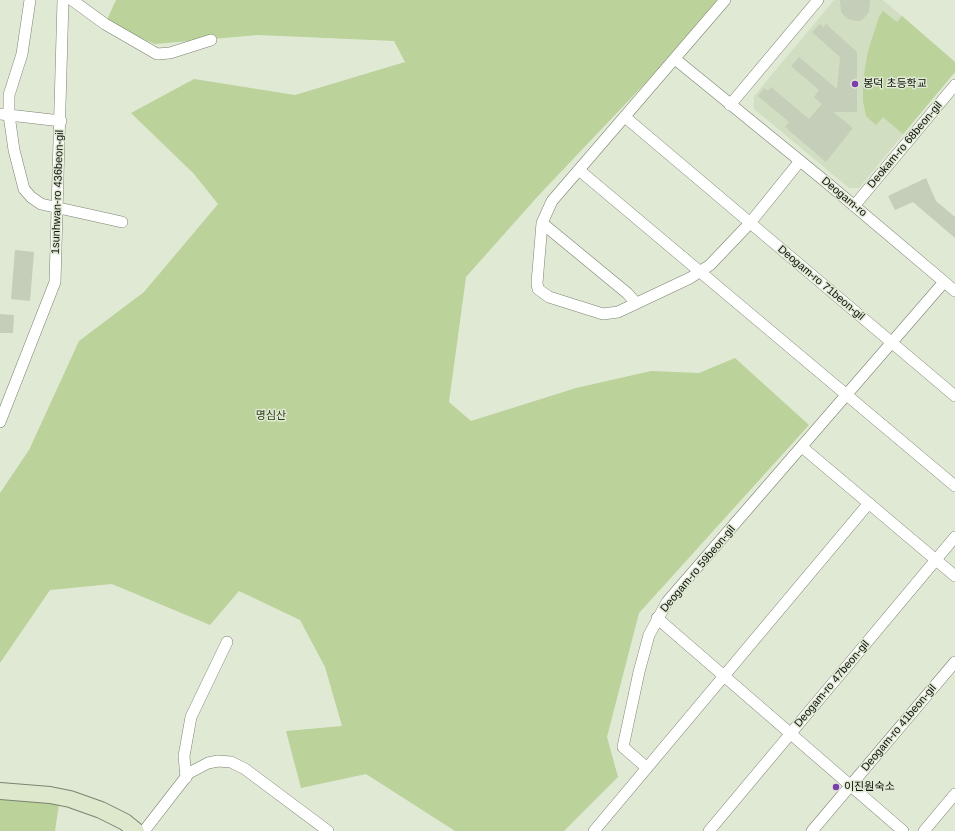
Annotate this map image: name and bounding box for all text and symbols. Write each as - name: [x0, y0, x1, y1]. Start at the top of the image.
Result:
- place label: 봉덕 초등학교: [863, 77, 927, 91]
- marker: 봉덕 초등학교: [850, 79, 860, 89]
- street label: Deokam-ro 68beon-gil: [865, 99, 945, 191]
- street label: 1sunhwan-ro 436beon-gil: [49, 130, 67, 254]
- street label: Deogam-ro: [819, 174, 869, 220]
- street label: Deogam-ro 71beon-gil: [775, 243, 867, 323]
- park label: 명심산: [256, 409, 286, 423]
- street label: Deogam-ro 59beon-gil: [658, 523, 738, 615]
- street label: Deogam-ro 47beon-gil: [792, 638, 872, 730]
- street label: Deogam-ro 41beon-gil: [859, 682, 939, 774]
- place label: 이진원숙소: [844, 780, 895, 794]
- marker: 이진원숙소: [831, 782, 841, 792]

